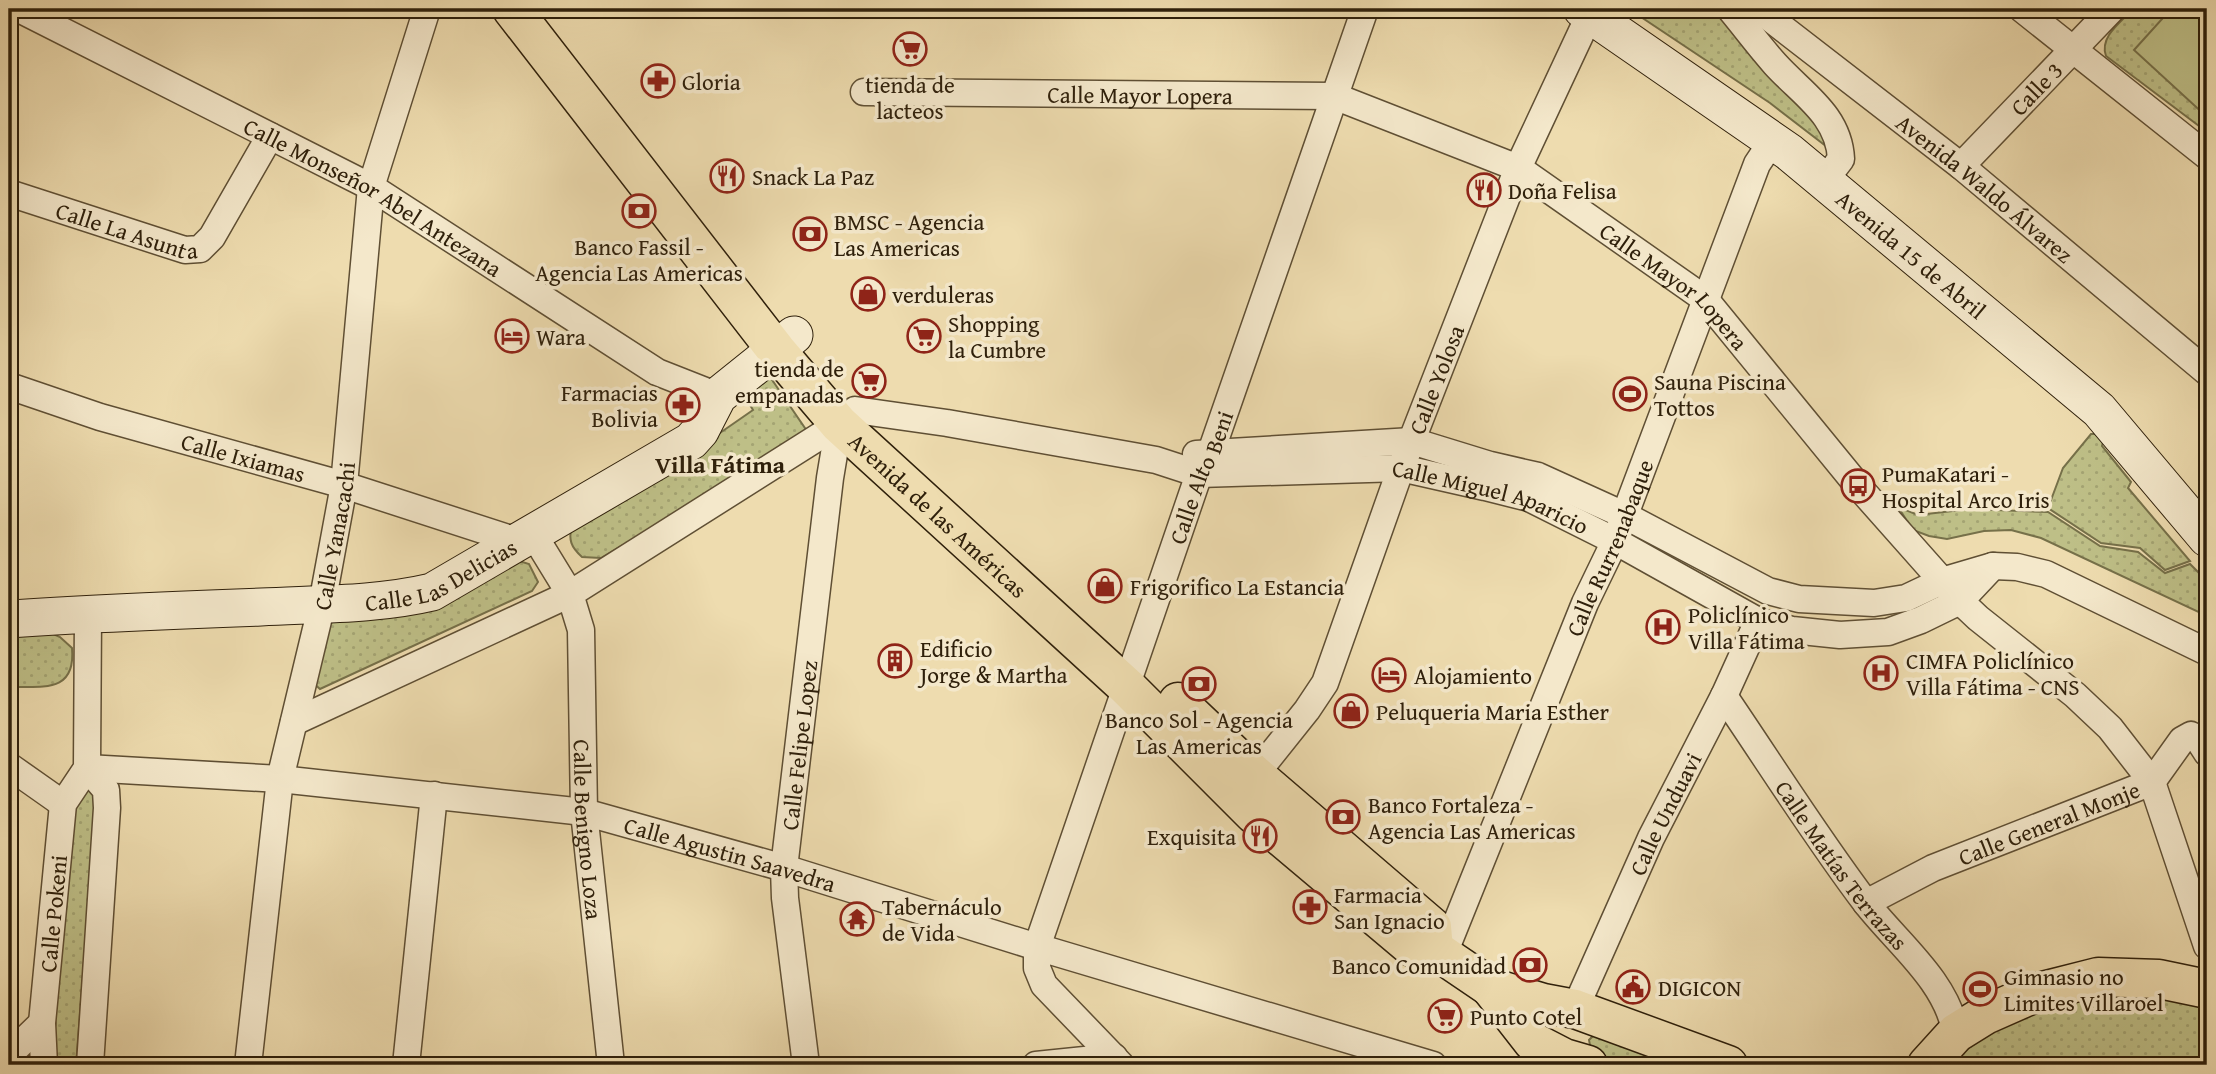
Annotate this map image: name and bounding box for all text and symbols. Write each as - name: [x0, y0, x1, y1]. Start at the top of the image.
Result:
- supermarket icon: tienda de lacteos: [891, 30, 929, 68]
- street label: Calle 3: [2002, 54, 2070, 122]
- pharmacy icon: Gloria: [639, 62, 677, 100]
- place label: Gloria: [682, 65, 741, 98]
- place label: tienda de lacteos: [865, 68, 955, 127]
- street label: Calle Mayor Lopera: [1047, 77, 1233, 112]
- street label: Avenida Waldo Álvarez: [1890, 106, 2081, 270]
- street label: Calle Monseñor Abel Antezana: [238, 109, 509, 284]
- restaurant icon: Snack La Paz: [708, 157, 746, 195]
- place label: Snack La Paz: [752, 160, 874, 193]
- restaurant icon: Doña Felisa: [1465, 171, 1503, 209]
- place label: Doña Felisa: [1508, 174, 1617, 207]
- street label: Avenida 15 de Abril: [1830, 182, 1993, 326]
- bank icon: Banco Fassil - Agencia Las Americas: [620, 192, 658, 230]
- street label: Calle La Asunta: [52, 193, 199, 266]
- place label: BMSC - Agencia Las Americas: [834, 205, 984, 264]
- street label: Calle Mayor Lopera: [1593, 214, 1756, 357]
- bank icon: BMSC - Agencia Las Americas: [791, 215, 829, 253]
- place label: Banco Fassil - Agencia Las Americas: [535, 230, 743, 289]
- shop icon: verduleras: [849, 275, 887, 313]
- place label: verduleras: [892, 278, 994, 311]
- place label: Shopping la Cumbre: [948, 307, 1046, 366]
- hotel icon: Wara: [493, 317, 531, 355]
- supermarket icon: Shopping la Cumbre: [905, 317, 943, 355]
- place label: Wara: [536, 320, 586, 353]
- street label: Calle Yolosa: [1399, 320, 1472, 439]
- place label: tienda de empanadas: [735, 352, 844, 411]
- supermarket icon: tienda de empanadas: [850, 362, 888, 400]
- place label: Sauna Piscina Tottos: [1654, 365, 1786, 424]
- sports icon: Sauna Piscina Tottos: [1611, 375, 1649, 413]
- place label: Farmacias Bolivia: [561, 376, 658, 435]
- pharmacy icon: Farmacias Bolivia: [664, 386, 702, 424]
- street label: Calle Alto Beni: [1160, 406, 1241, 548]
- street label: Calle Ixiamas: [178, 424, 309, 490]
- street label: Avenida de las Américas: [842, 424, 1035, 605]
- district label: Villa Fátima: [655, 447, 786, 482]
- street label: Calle Miguel Aparicio: [1392, 451, 1595, 542]
- street label: Calle Rurrenabaque: [1557, 454, 1661, 641]
- place label: PumaKatari - Hospital Arco Iris: [1882, 457, 2050, 516]
- street label: Calle Yanacachi: [305, 461, 363, 612]
- bus stop icon: PumaKatari - Hospital Arco Iris: [1839, 467, 1877, 505]
- street label: Calle Las Delicias: [364, 530, 523, 618]
- shop icon: Frigorifico La Estancia: [1086, 567, 1124, 605]
- place label: Frigorifico La Estancia: [1130, 570, 1345, 603]
- place label: Policlínico Villa Fátima: [1688, 598, 1805, 657]
- hospital icon: Policlínico Villa Fátima: [1644, 608, 1682, 646]
- place label: Edificio Jorge & Martha: [917, 632, 1068, 691]
- building icon: Edificio Jorge & Martha: [876, 642, 914, 680]
- place label: CIMFA Policlínico Villa Fátima - CNS: [1906, 644, 2080, 703]
- hospital icon: CIMFA Policlínico Villa Fátima - CNS: [1862, 654, 1900, 692]
- hotel icon: Alojamiento: [1370, 656, 1408, 694]
- street label: Calle Felipe Lopez: [772, 658, 825, 832]
- place label: Alojamiento: [1414, 659, 1532, 692]
- bank icon: Banco Sol - Agencia Las Americas: [1180, 665, 1218, 703]
- shop icon: Peluqueria Maria Esther: [1332, 692, 1370, 730]
- place label: Peluqueria Maria Esther: [1376, 695, 1609, 728]
- place label: Banco Sol - Agencia Las Americas: [1105, 703, 1293, 762]
- street label: Calle Benigno Loza: [566, 739, 612, 921]
- street label: Calle Unduavi: [1620, 746, 1709, 880]
- street label: Calle General Monje: [1953, 772, 2144, 873]
- street label: Calle Matías Terrazas: [1768, 773, 1916, 957]
- place label: Banco Fortaleza - Agencia Las Americas: [1368, 788, 1576, 847]
- bank icon: Banco Fortaleza - Agencia Las Americas: [1324, 798, 1362, 836]
- street label: Calle Agustin Saavedra: [621, 808, 840, 900]
- restaurant icon: Exquisita: [1241, 817, 1279, 855]
- place label: Exquisita: [1147, 820, 1236, 853]
- street label: Calle Pokeni: [30, 853, 75, 974]
- place label: Farmacia San Ignacio: [1334, 878, 1445, 937]
- pharmacy icon: Farmacia San Ignacio: [1291, 888, 1329, 926]
- place label: Tabernáculo de Vida: [882, 890, 1002, 949]
- temple icon: Tabernáculo de Vida: [838, 900, 876, 938]
- bank icon: Banco Comunidad: [1511, 946, 1549, 984]
- place label: Banco Comunidad: [1332, 949, 1507, 982]
- place label: Gimnasio no Limites Villaroel: [2004, 960, 2163, 1019]
- public building icon: DIGICON: [1614, 968, 1652, 1006]
- sports icon: Gimnasio no Limites Villaroel: [1961, 970, 1999, 1008]
- place label: DIGICON: [1658, 971, 1741, 1004]
- supermarket icon: Punto Cotel: [1426, 997, 1464, 1035]
- place label: Punto Cotel: [1470, 1000, 1582, 1033]

